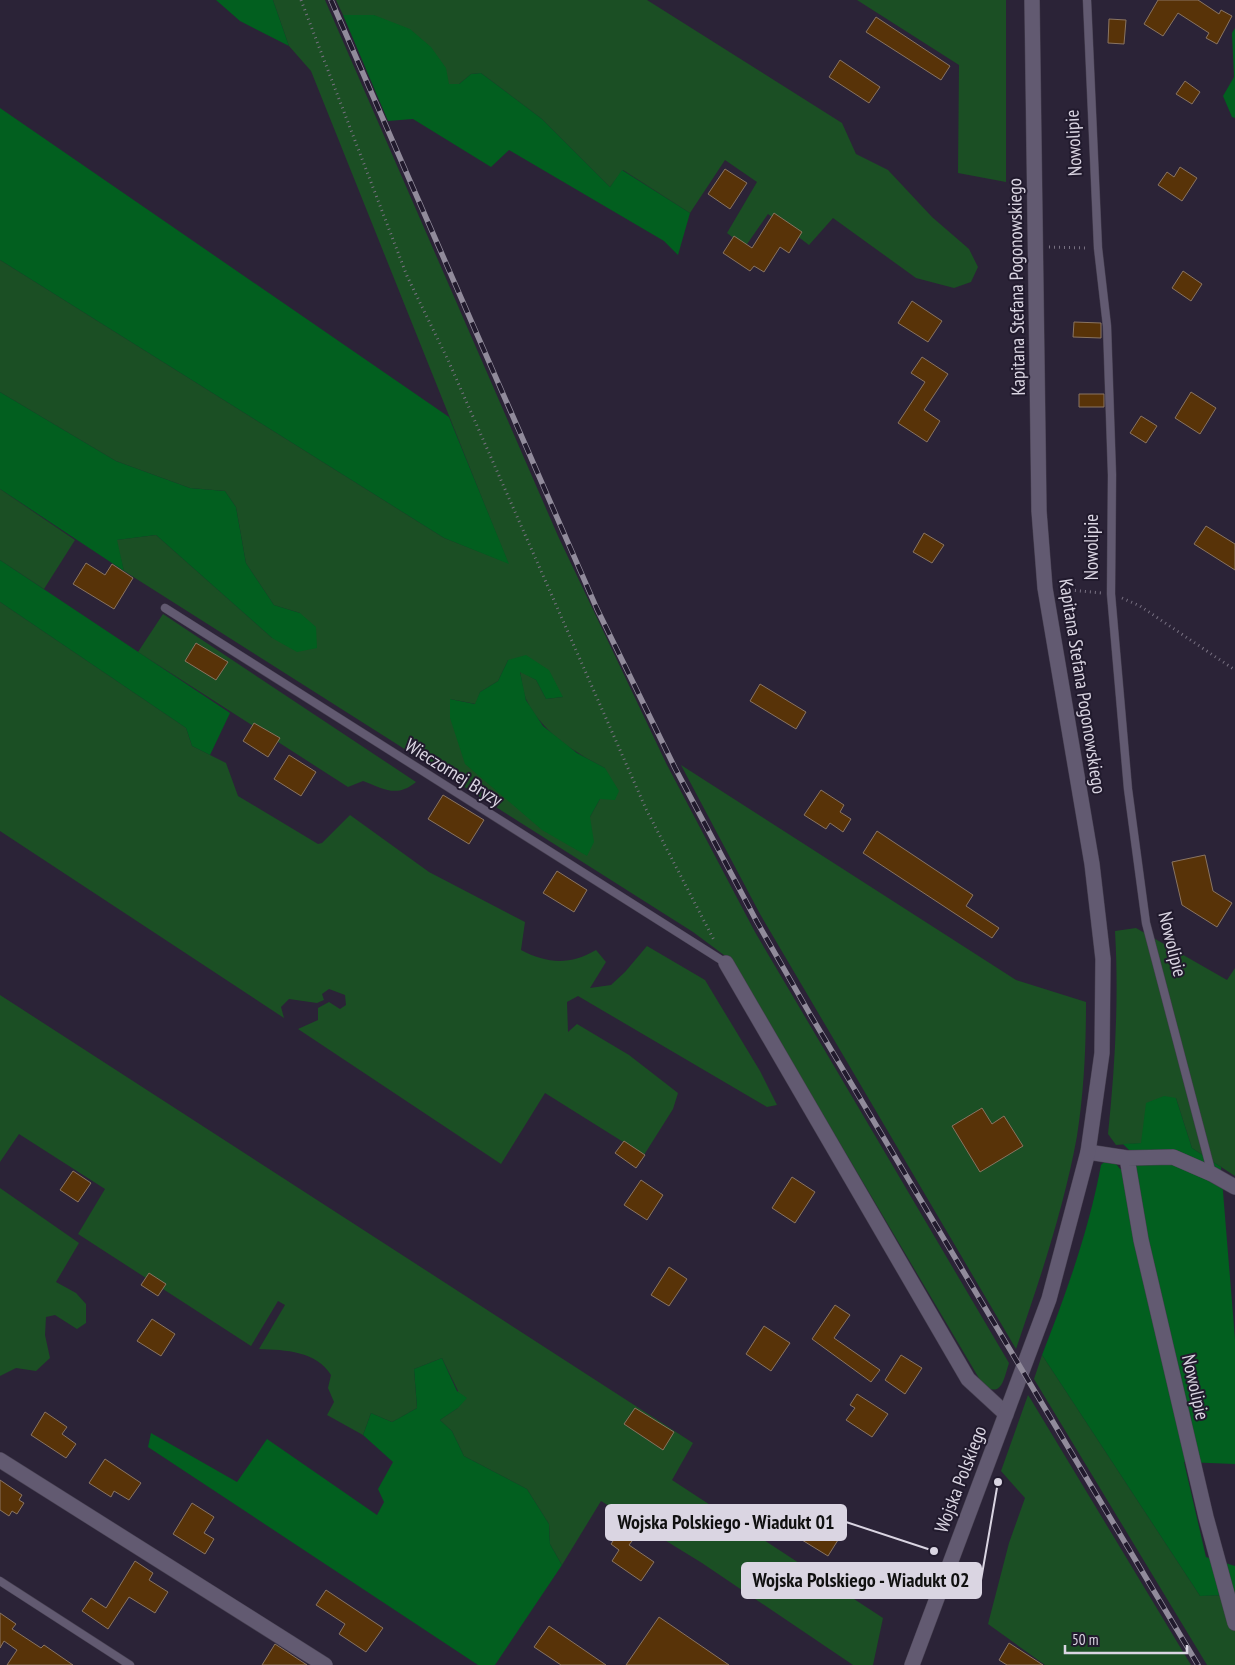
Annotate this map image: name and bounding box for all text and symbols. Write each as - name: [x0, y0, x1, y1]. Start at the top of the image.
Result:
- street label: Nowolipie: [1059, 109, 1087, 177]
- street label: Kapitana Stefana Pogonowskiego: [1002, 178, 1030, 396]
- street label: Nowolipie: [1079, 514, 1103, 580]
- street label: Kapitana Stefana Pogonowskiego: [1054, 577, 1112, 795]
- street label: Wieczornej Bryzy: [401, 733, 508, 812]
- street label: Nowolipie: [1153, 909, 1193, 979]
- street label: Nowolipie: [1177, 1352, 1215, 1422]
- street label: Wojska Polskiego: [929, 1422, 991, 1536]
- callout: Wojska Polskiego - Wiadukt 01: [606, 1505, 846, 1540]
- text: Wojska Polskiego - Wiadukt 01: [616, 1509, 835, 1535]
- callout: Wojska Polskiego - Wiadukt 02: [742, 1563, 981, 1598]
- text: Wojska Polskiego - Wiadukt 02: [751, 1567, 970, 1593]
- scale bar: [1065, 1622, 1188, 1654]
- text: 50 m: [1072, 1630, 1098, 1649]

